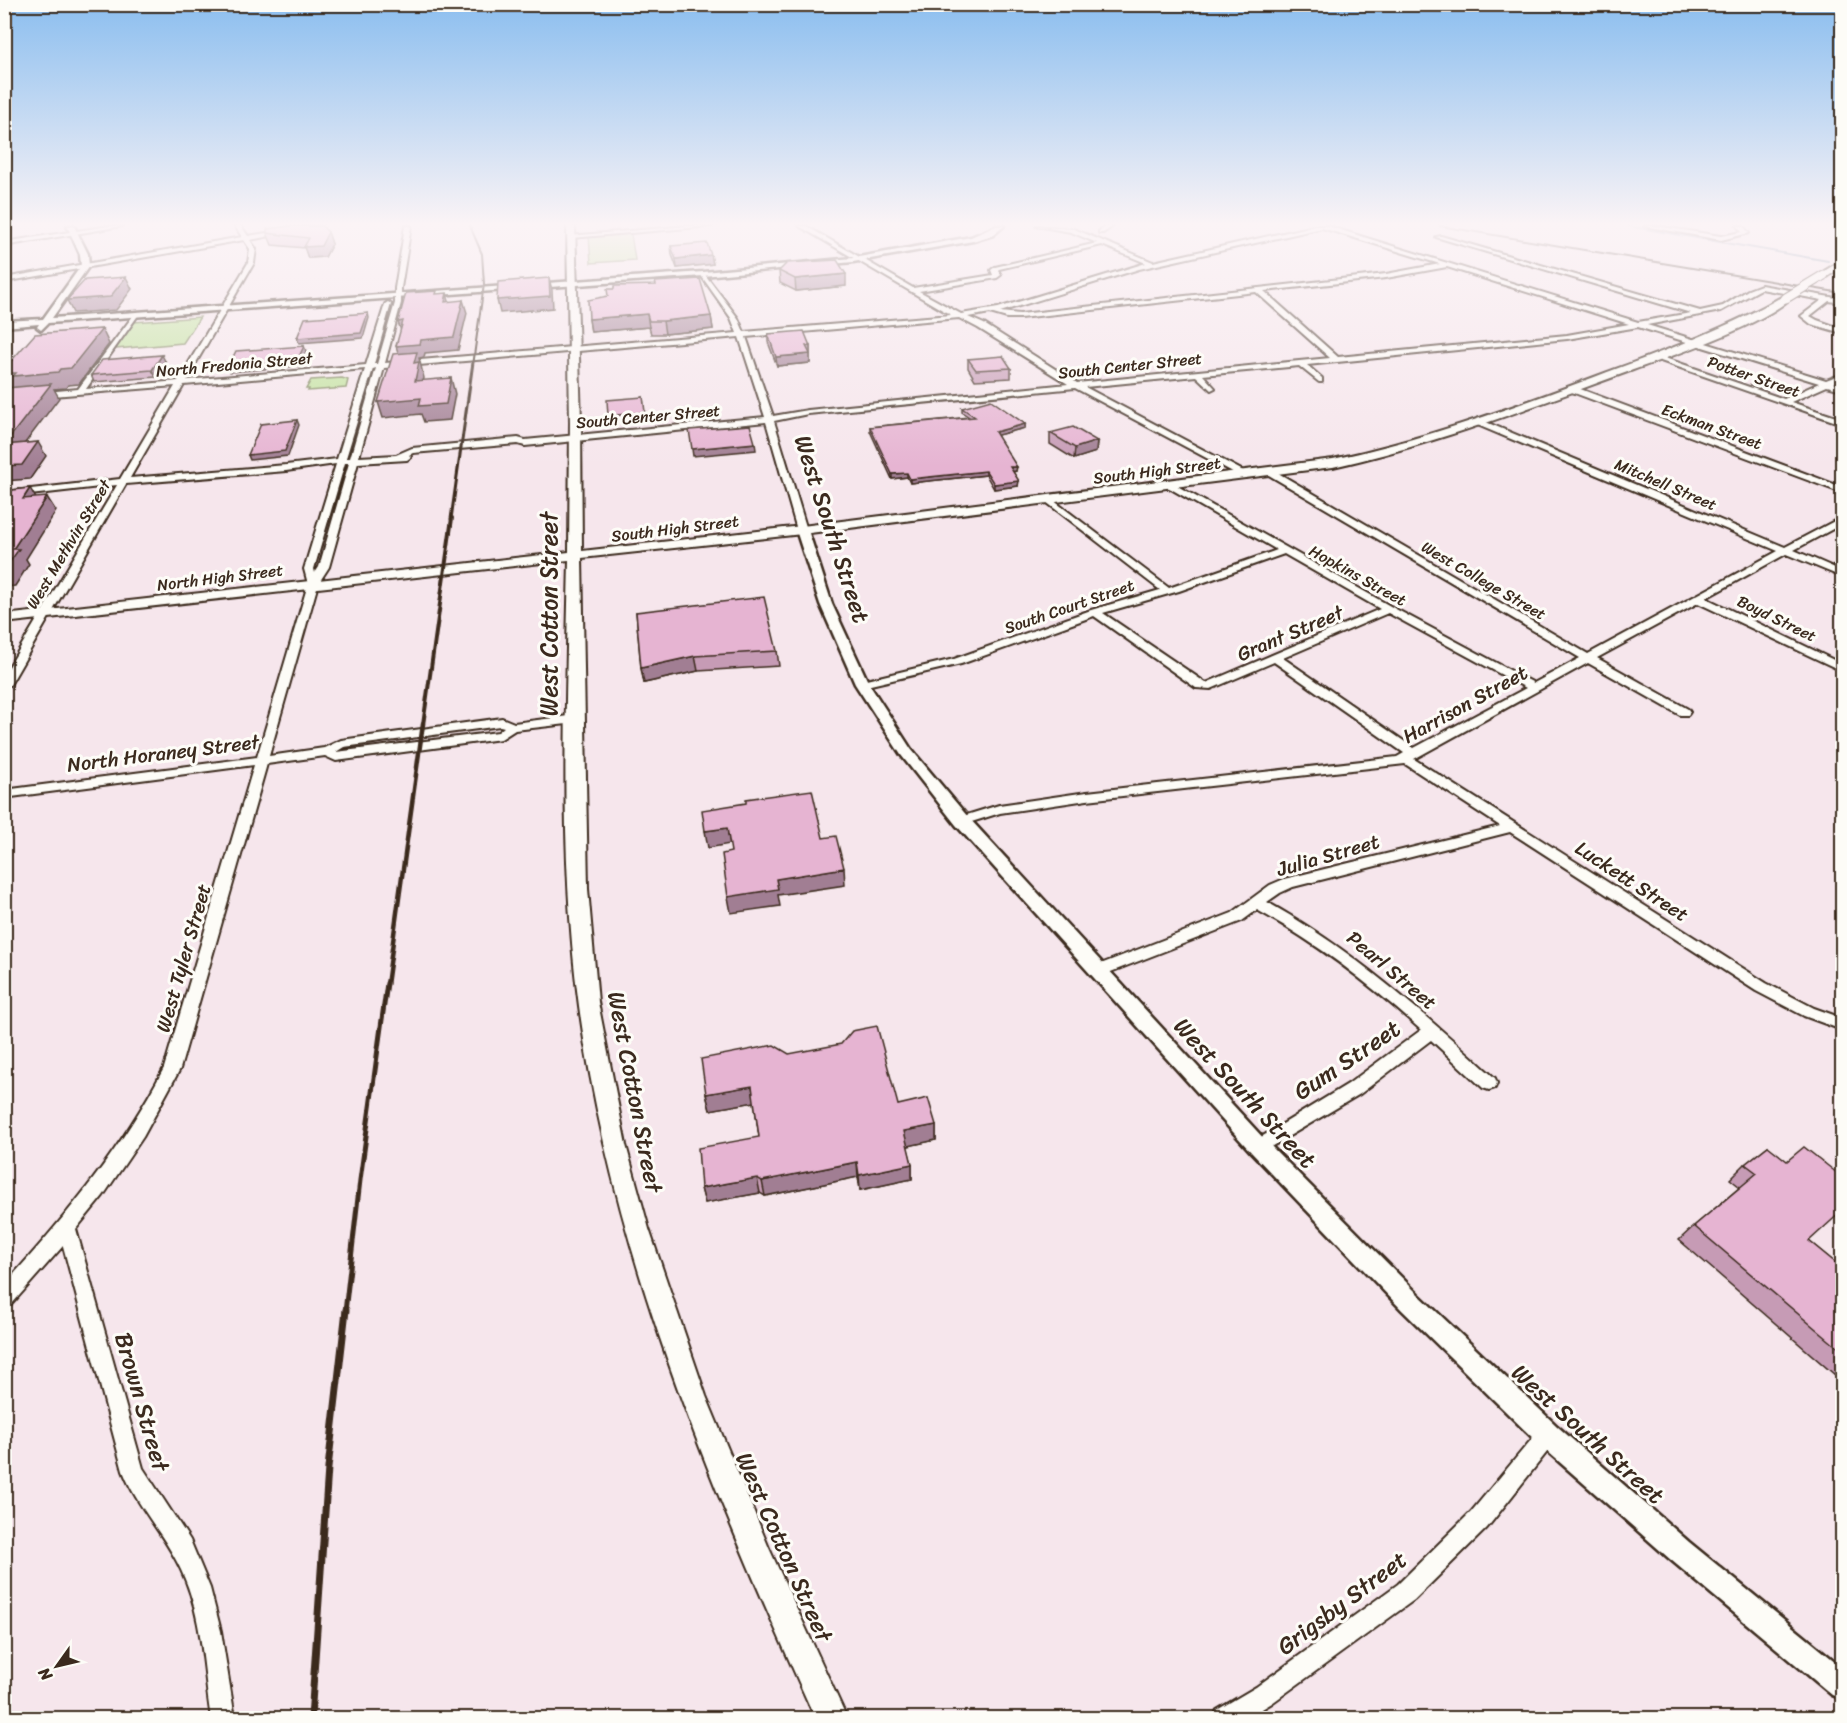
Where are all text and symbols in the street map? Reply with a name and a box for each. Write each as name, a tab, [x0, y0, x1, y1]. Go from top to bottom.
street label: North Fredonia Street	[155, 343, 314, 386]
street label: South Center Street	[1057, 344, 1203, 387]
street label: Potter Street	[1703, 347, 1804, 406]
street label: Eckman Street	[1658, 395, 1766, 458]
street label: South Center Street	[575, 396, 721, 437]
street label: West South Street	[782, 430, 882, 628]
street label: South High Street	[1092, 448, 1222, 493]
street label: Mitchell Street	[1610, 450, 1722, 519]
street label: West Methvin Street	[18, 473, 119, 615]
street label: South High Street	[610, 506, 740, 551]
street label: West Cotton Street	[528, 511, 570, 716]
street label: West College Street	[1416, 533, 1552, 628]
street label: Hopkins Street	[1303, 537, 1412, 614]
street label: North High Street	[155, 555, 285, 600]
street label: South Court Street	[1000, 571, 1138, 642]
street label: Boyd Street	[1732, 587, 1822, 650]
street label: Grant Street	[1231, 595, 1350, 672]
street label: Harrison Street	[1396, 655, 1535, 753]
street label: North Horaney Street	[65, 724, 262, 783]
street label: Julia Street	[1272, 824, 1384, 887]
street label: Luckett Street	[1568, 831, 1696, 932]
street label: West Tyler Street	[146, 880, 221, 1036]
street label: Pearl Street	[1338, 922, 1445, 1019]
street label: West Cotton Street	[595, 988, 675, 1198]
street label: West South Street	[1163, 1007, 1327, 1179]
street label: Gum Street	[1285, 1008, 1409, 1112]
street label: Brown Street	[102, 1328, 182, 1478]
street label: West South Street	[1501, 1353, 1675, 1515]
street label: West Cotton Street	[723, 1445, 845, 1650]
street label: Grigsby Street	[1267, 1540, 1417, 1666]
north arrow	[27, 1636, 87, 1696]
text: N	[29, 1661, 61, 1688]

